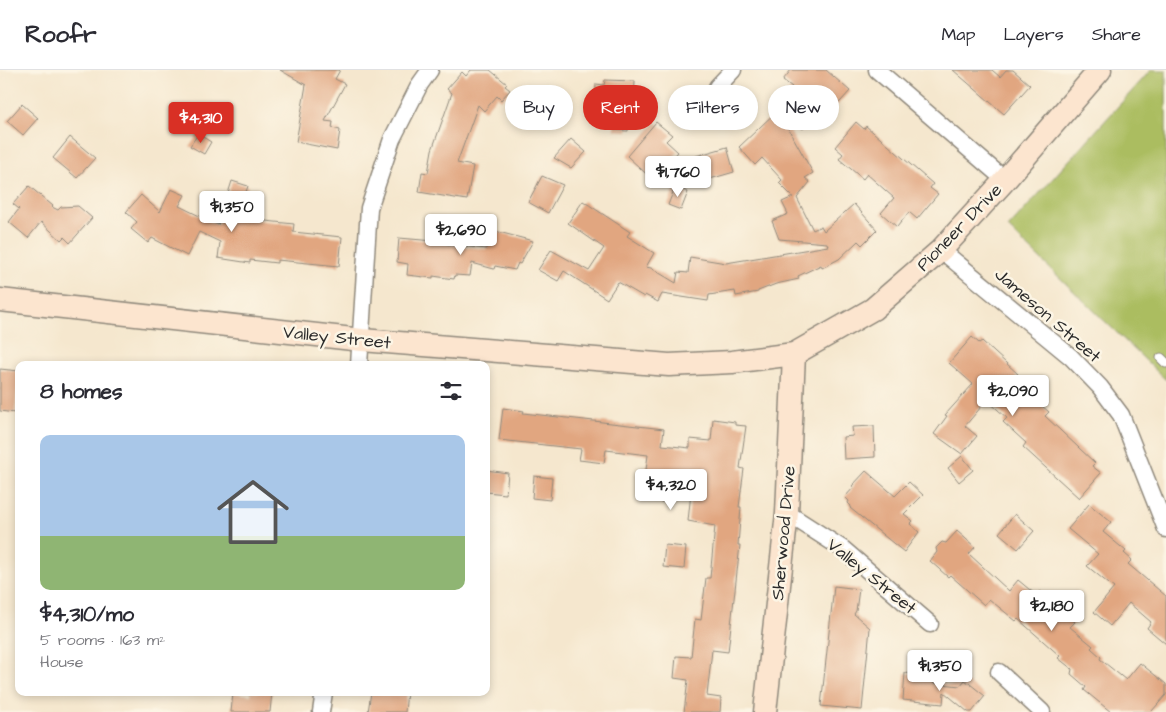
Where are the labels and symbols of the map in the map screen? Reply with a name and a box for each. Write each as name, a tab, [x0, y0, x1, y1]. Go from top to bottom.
pin: $4,310	[160, 102, 242, 144]
pin: $1,760	[637, 156, 719, 198]
street label: Pioneer Drive	[911, 178, 1008, 277]
pin: $1,350	[191, 190, 273, 233]
pin: $2,690	[420, 214, 502, 256]
street label: Jameson Street	[989, 262, 1107, 369]
street label: Valley Street	[282, 319, 393, 357]
pin: $2,090	[972, 374, 1054, 417]
street label: Sherwood Drive	[765, 465, 802, 601]
pin: $4,320	[630, 468, 712, 511]
street label: Valley Street	[821, 533, 922, 621]
pin: $2,180	[1011, 590, 1093, 632]
pin: $1,350	[899, 650, 981, 692]

